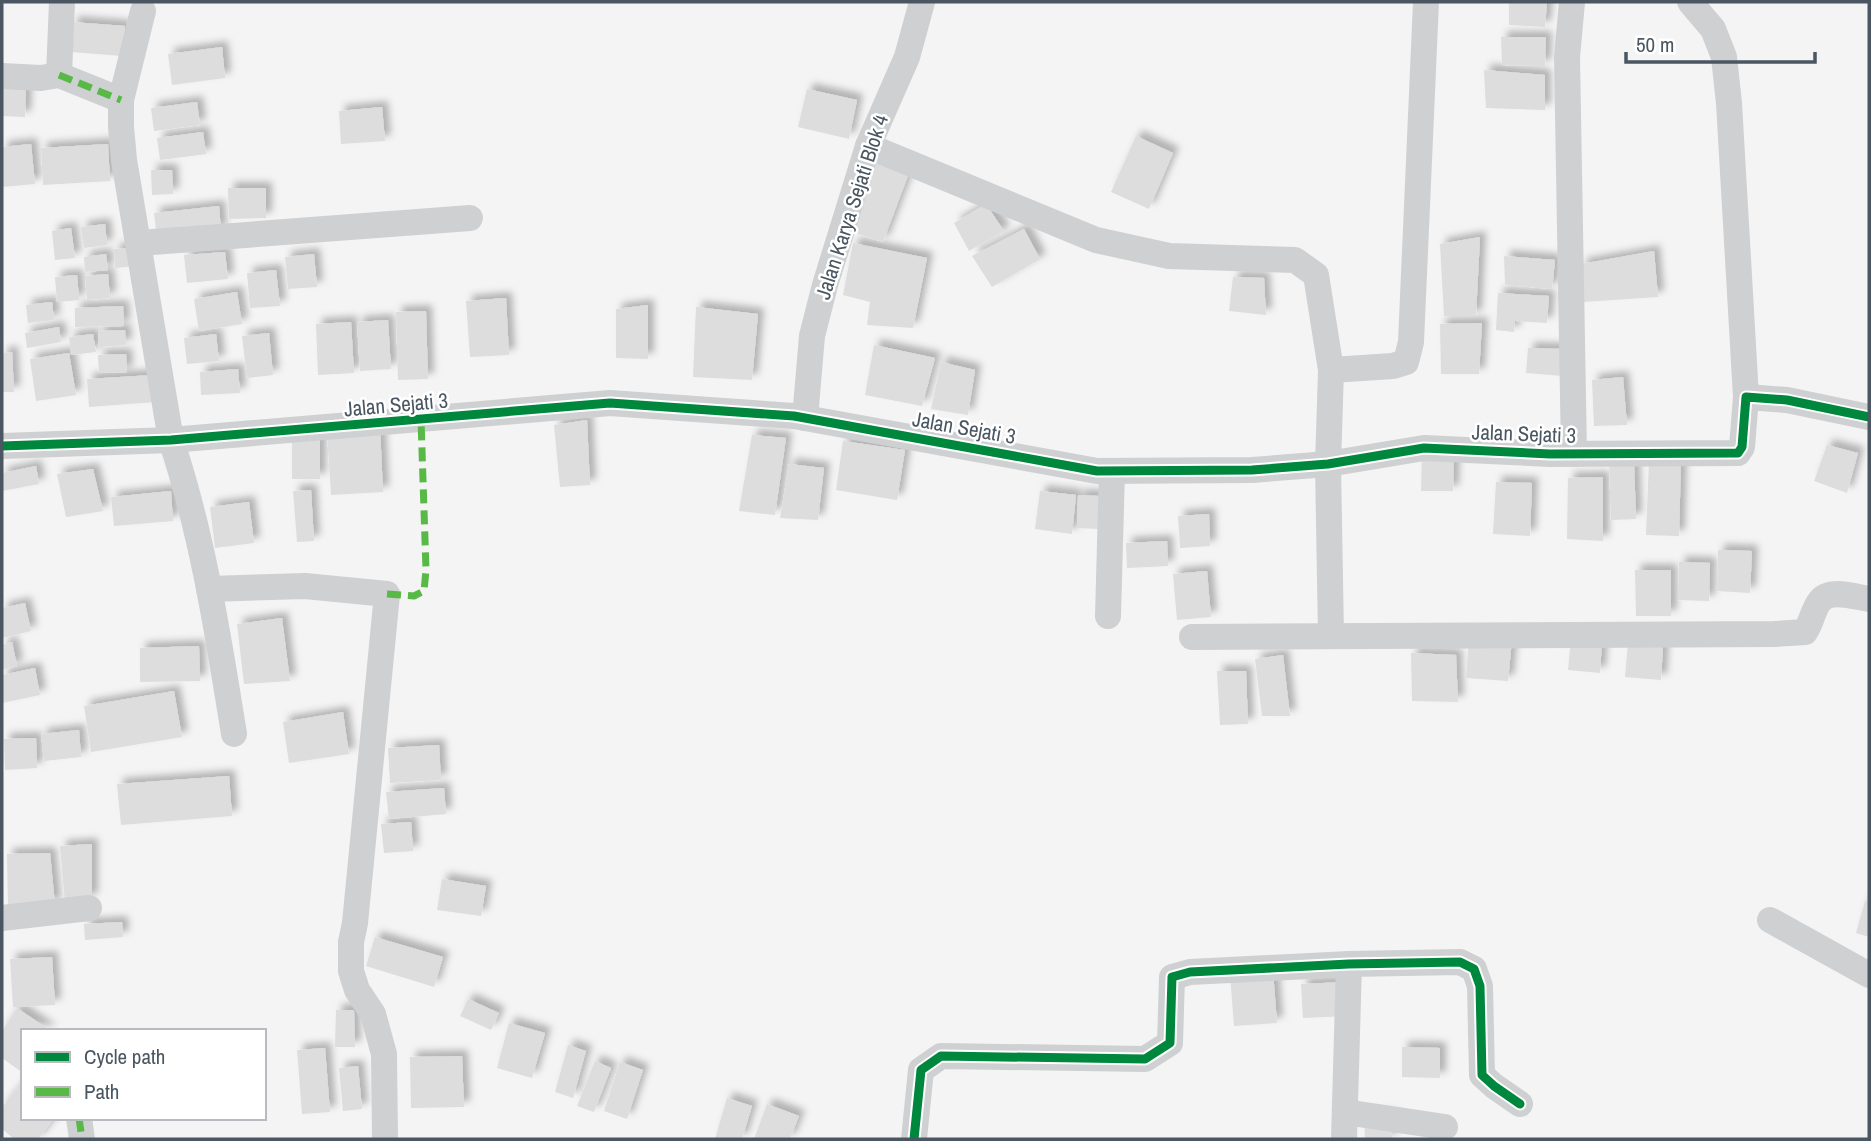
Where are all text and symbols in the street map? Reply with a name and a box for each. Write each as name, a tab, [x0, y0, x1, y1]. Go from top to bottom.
scale bar	[1626, 21, 1815, 65]
text: 50 m	[1636, 30, 1674, 59]
street label: Jalan Karya Sejati Blok 4	[808, 110, 895, 303]
street label: Jalan Sejati 3	[343, 386, 449, 423]
street label: Jalan Sejati 3	[910, 404, 1018, 451]
street label: Jalan Sejati 3	[1471, 417, 1577, 450]
legend	[21, 1029, 266, 1120]
text: Cycle path	[84, 1042, 165, 1071]
text: Path	[84, 1077, 119, 1106]

